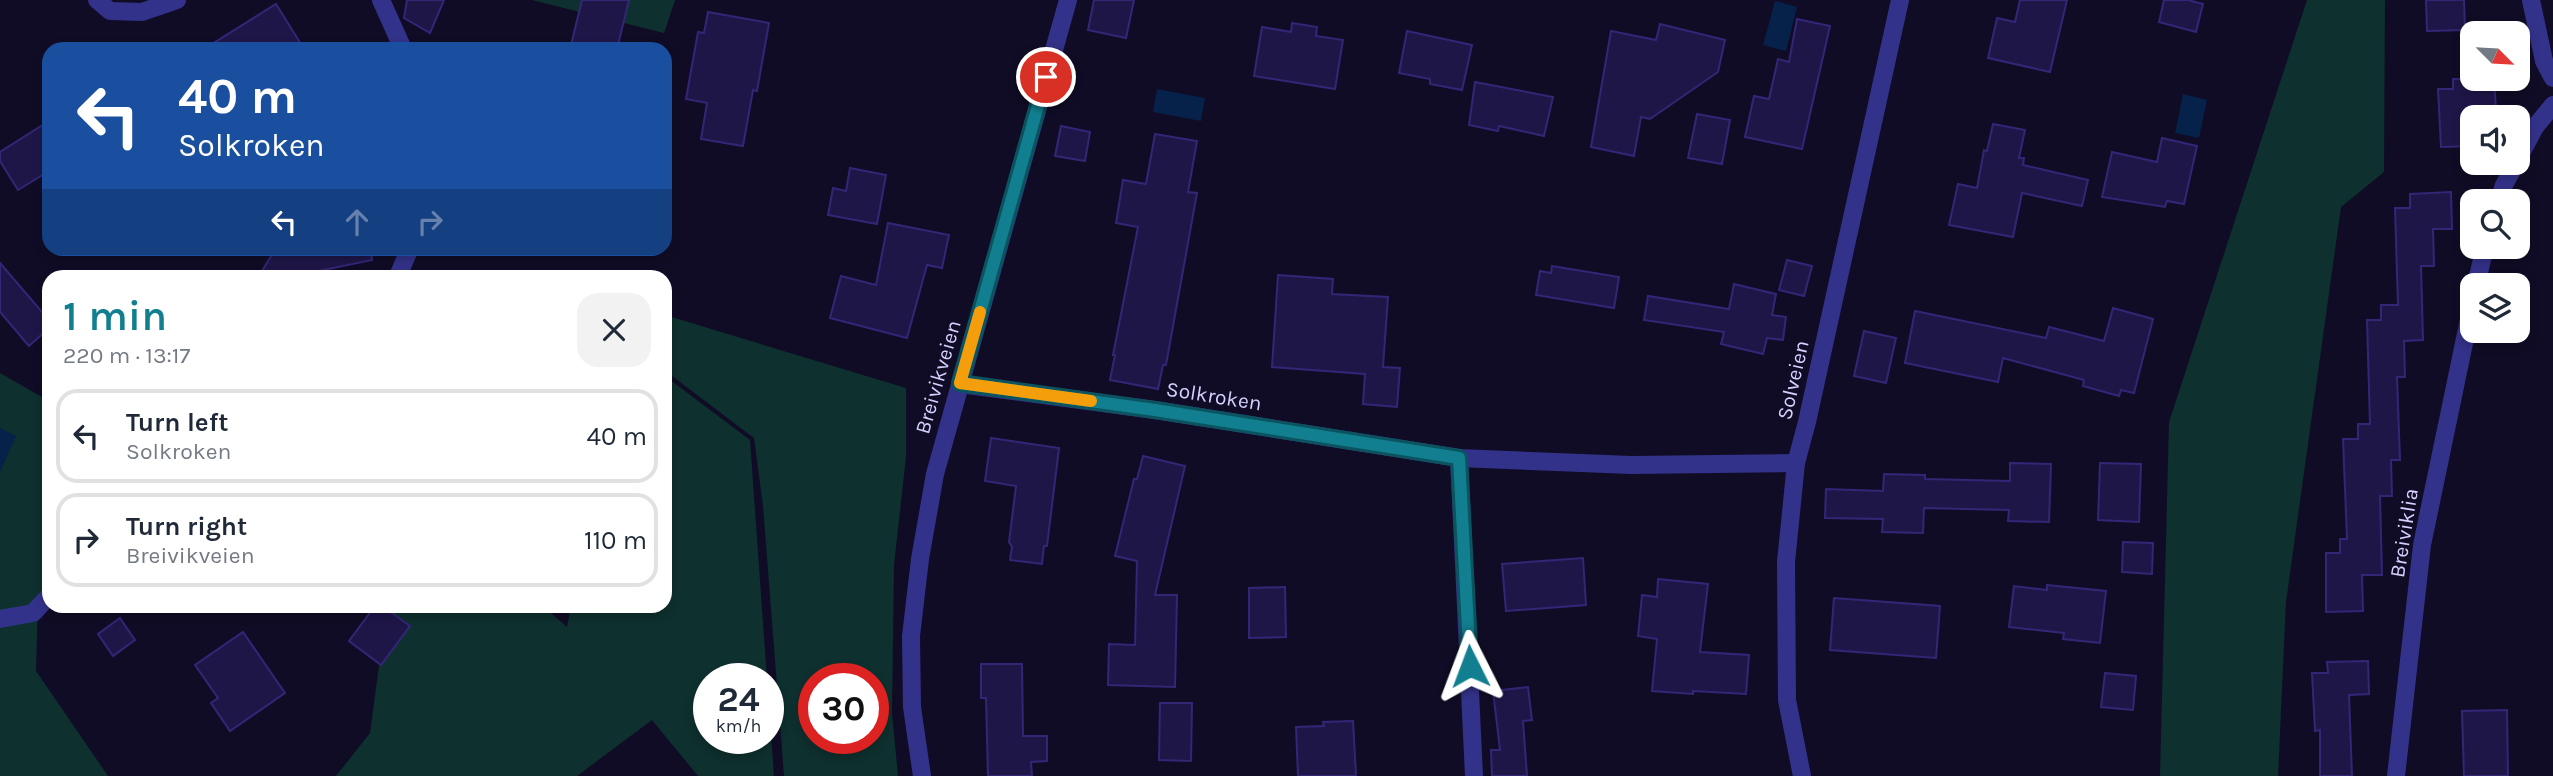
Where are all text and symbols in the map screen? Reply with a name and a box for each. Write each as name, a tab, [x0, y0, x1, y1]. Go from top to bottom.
north arrow	[2460, 21, 2530, 91]
map controls	[2460, 21, 2530, 343]
pin	[1016, 47, 1076, 107]
icon: arrive	[1027, 58, 1065, 96]
text: 40 m	[178, 68, 297, 125]
icon: left	[63, 70, 154, 161]
button: sound	[2460, 105, 2530, 175]
text: Solkroken	[178, 127, 325, 164]
button: search	[2460, 189, 2530, 259]
icon: left	[265, 203, 303, 241]
icon: ahead	[338, 203, 376, 241]
icon: right	[411, 203, 449, 241]
button: layers	[2460, 273, 2530, 343]
text: 1 min	[63, 291, 167, 341]
button: close	[577, 293, 651, 367]
street label: Breivikveien	[910, 317, 966, 437]
street label: Solveien	[1772, 338, 1814, 422]
text: 220 m · 13:17	[63, 342, 190, 369]
street label: Solkroken	[1165, 377, 1263, 415]
text: Turn left	[126, 407, 228, 438]
icon: left	[67, 417, 105, 455]
text: 40 m	[587, 421, 647, 452]
text: Solkroken	[126, 438, 231, 465]
street label: Breiviklia	[2385, 487, 2423, 579]
text: Turn right	[126, 511, 247, 542]
icon: right	[67, 521, 105, 559]
text: 110 m	[584, 525, 647, 556]
text: Breivikveien	[126, 542, 255, 569]
position arrow	[1433, 629, 1507, 703]
speed limit sign: 30	[798, 663, 889, 754]
text: 24	[718, 679, 760, 720]
text: km/h	[716, 715, 761, 737]

